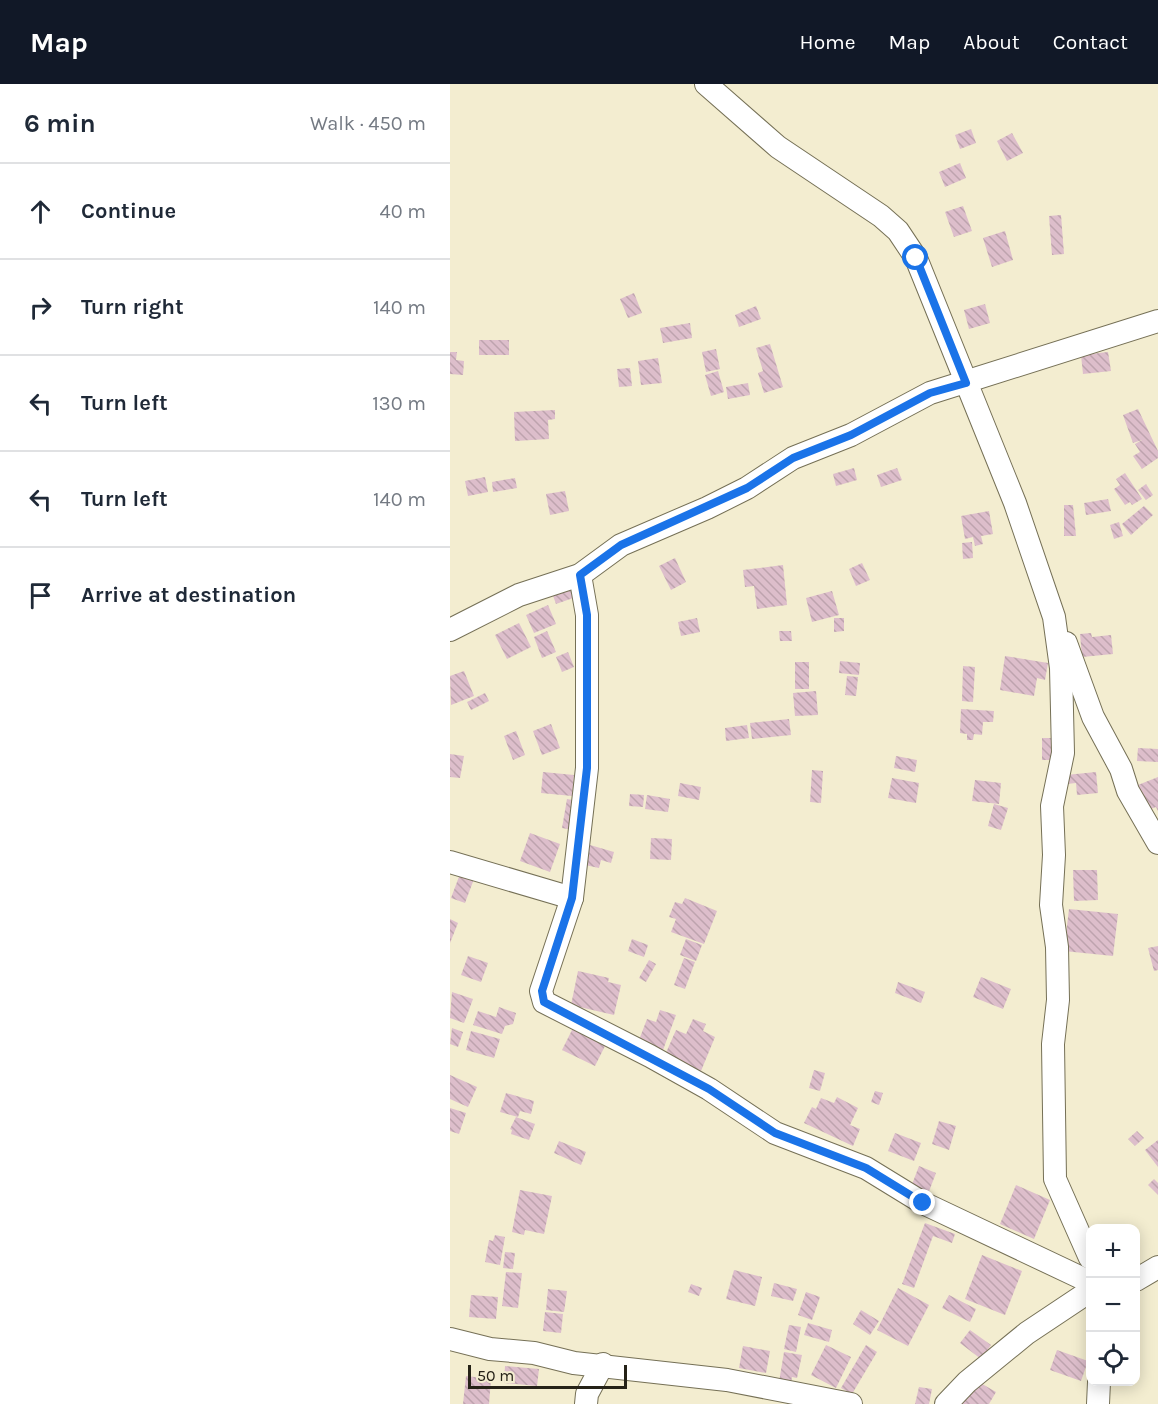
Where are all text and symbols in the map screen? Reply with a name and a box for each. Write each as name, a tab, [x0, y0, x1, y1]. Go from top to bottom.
text: Map	[30, 26, 88, 59]
text: Home	[800, 30, 856, 54]
text: Map	[889, 30, 930, 54]
text: About	[963, 30, 1020, 54]
text: Contact	[1053, 30, 1128, 54]
text: 6 min	[24, 108, 96, 139]
text: Walk · 450 m	[310, 112, 426, 135]
icon: ahead	[24, 195, 57, 228]
text: Continue	[81, 198, 176, 224]
text: 40 m	[380, 200, 426, 223]
route start	[902, 244, 928, 270]
icon: right	[24, 291, 57, 324]
text: Turn right	[81, 294, 184, 320]
text: 140 m	[373, 296, 426, 319]
icon: left	[24, 387, 57, 420]
text: Turn left	[81, 390, 168, 416]
text: 130 m	[372, 392, 426, 415]
icon: left	[24, 483, 57, 516]
text: Turn left	[81, 486, 168, 512]
text: 140 m	[373, 488, 426, 511]
icon: arrive	[24, 579, 57, 612]
text: Arrive at destination	[81, 582, 296, 608]
route end	[909, 1189, 935, 1215]
map controls	[1086, 1224, 1140, 1386]
button: +	[1086, 1224, 1140, 1278]
button: −	[1086, 1278, 1140, 1332]
button: locate	[1086, 1332, 1140, 1386]
scale bar	[468, 1362, 627, 1390]
text: 50 m	[477, 1366, 514, 1385]

